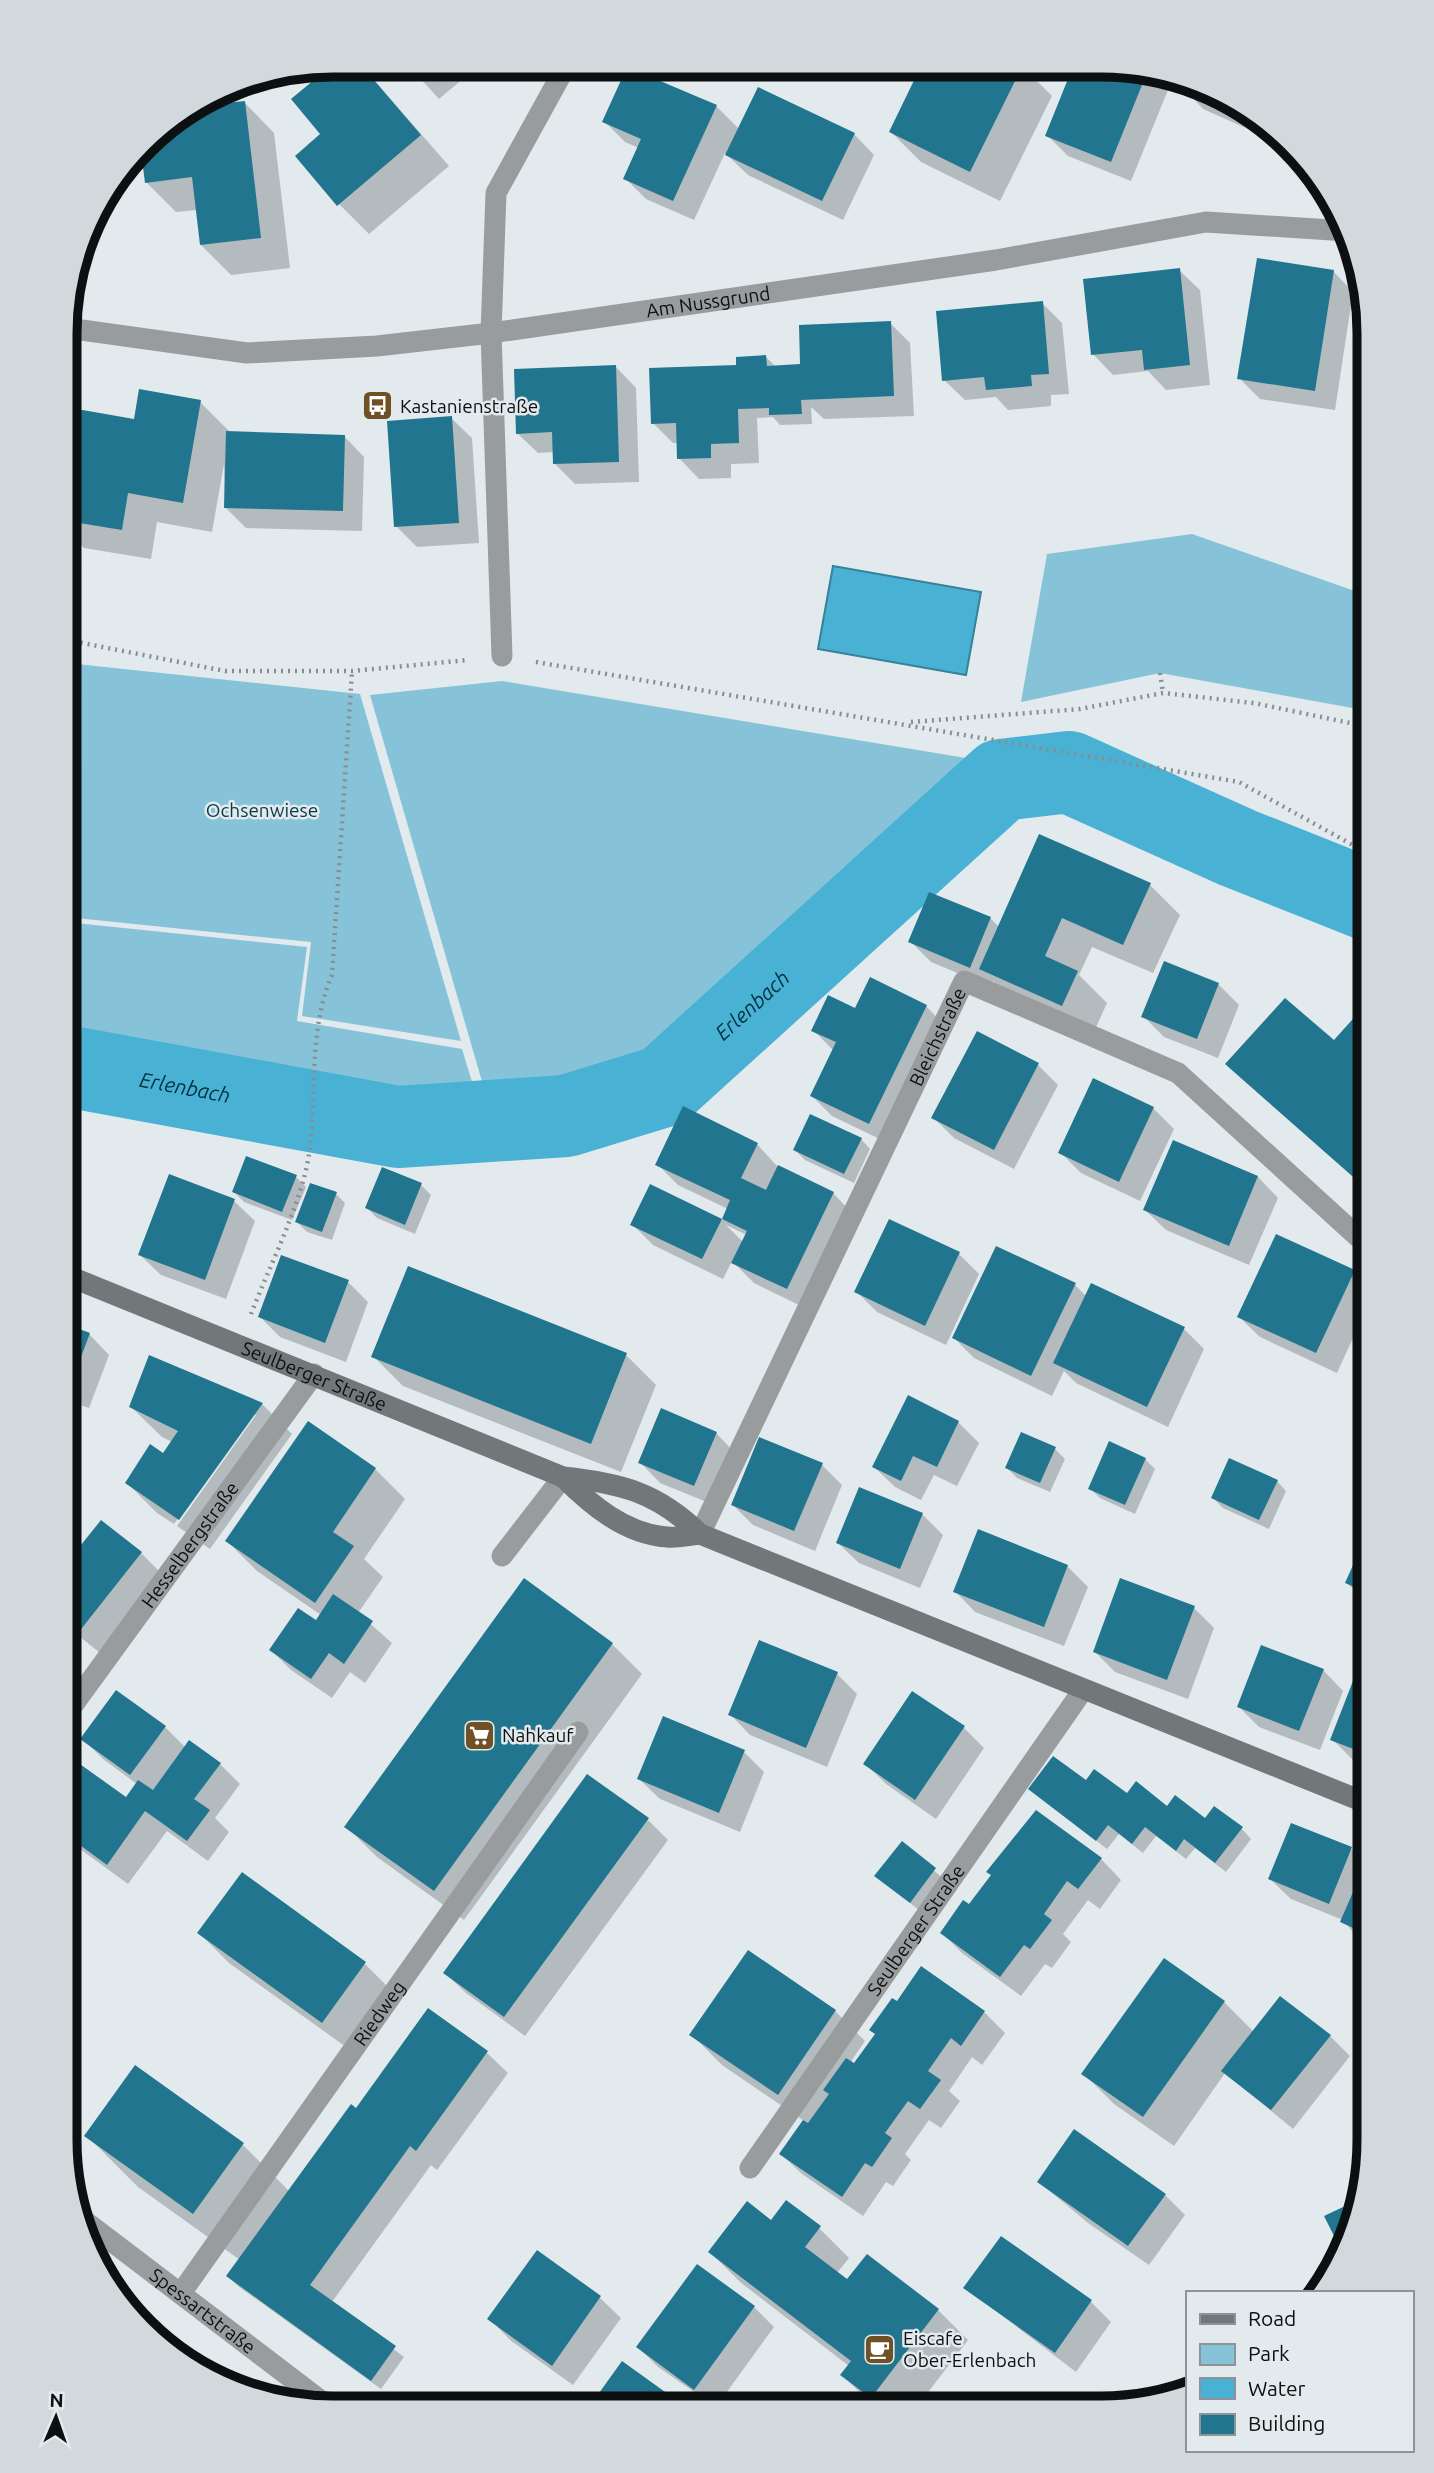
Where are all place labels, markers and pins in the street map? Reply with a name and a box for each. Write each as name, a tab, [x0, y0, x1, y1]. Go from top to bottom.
bus stop icon: Kastanienstraße	[360, 389, 394, 423]
place label: Kastanienstraße	[400, 395, 538, 417]
supermarket icon: Nahkauf	[462, 1718, 496, 1752]
place label: Nahkauf	[502, 1724, 574, 1746]
place label: Eiscafe Ober-Erlenbach	[903, 2327, 1036, 2371]
cafe icon: Eiscafe Ober-Erlenbach	[863, 2332, 897, 2366]

